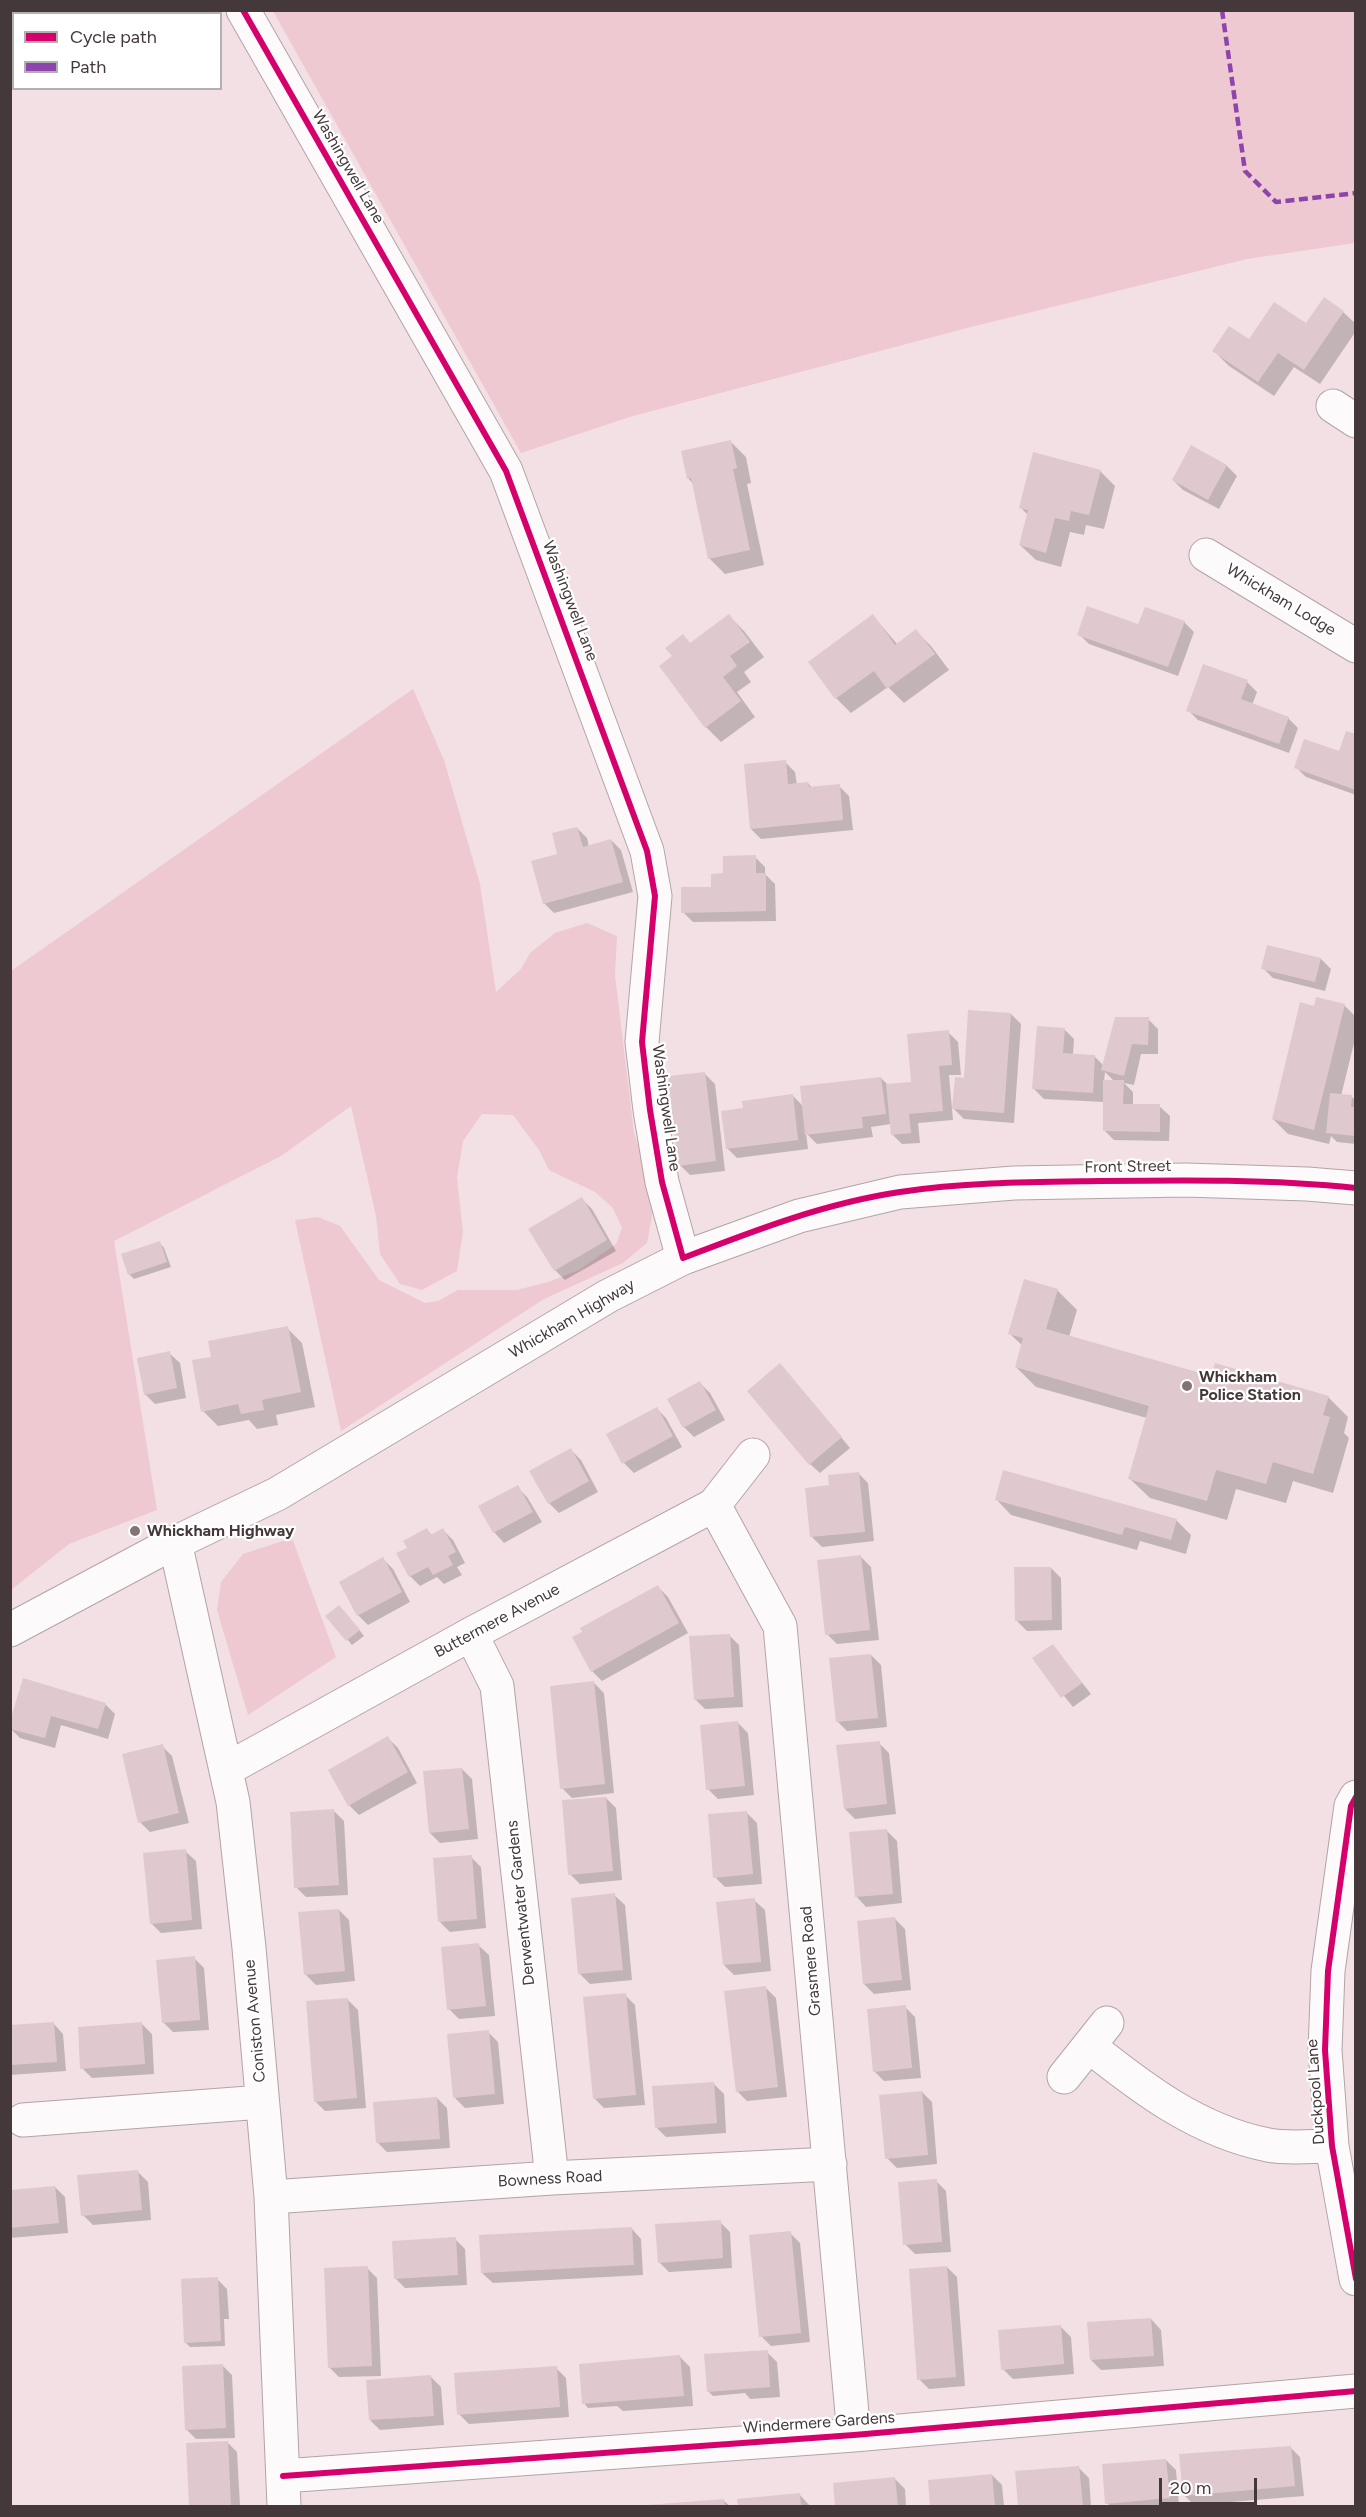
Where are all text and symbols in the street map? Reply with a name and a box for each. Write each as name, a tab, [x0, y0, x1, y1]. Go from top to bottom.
legend	[12, 12, 222, 90]
text: Cycle path	[70, 26, 157, 48]
text: Path	[70, 56, 106, 78]
street label: Washingwell Lane	[308, 107, 388, 227]
street label: Washingwell Lane	[538, 538, 602, 664]
street label: Whickham Lodge	[1223, 560, 1339, 640]
street label: Washingwell Lane	[648, 1044, 684, 1172]
street label: Front Street	[1084, 1157, 1172, 1177]
street label: Whickham Highway	[506, 1275, 638, 1363]
place label: Whickham Police Station	[1199, 1367, 1301, 1405]
marker: Whickham Police Station	[1180, 1379, 1194, 1393]
place label: Whickham Highway	[147, 1521, 294, 1541]
marker: Whickham Highway	[128, 1524, 142, 1538]
street label: Buttermere Avenue	[431, 1580, 563, 1662]
street label: Derwentwater Gardens	[503, 1819, 539, 1987]
street label: Grasmere Road	[797, 1905, 825, 2017]
street label: Coniston Avenue	[240, 1959, 270, 2083]
street label: Duckpool Lane	[1303, 2038, 1329, 2146]
street label: Bowness Road	[497, 2167, 603, 2191]
street label: Windermere Gardens	[742, 2408, 896, 2438]
scale bar	[1162, 2466, 1260, 2504]
text: 20 m	[1170, 2477, 1211, 2499]

